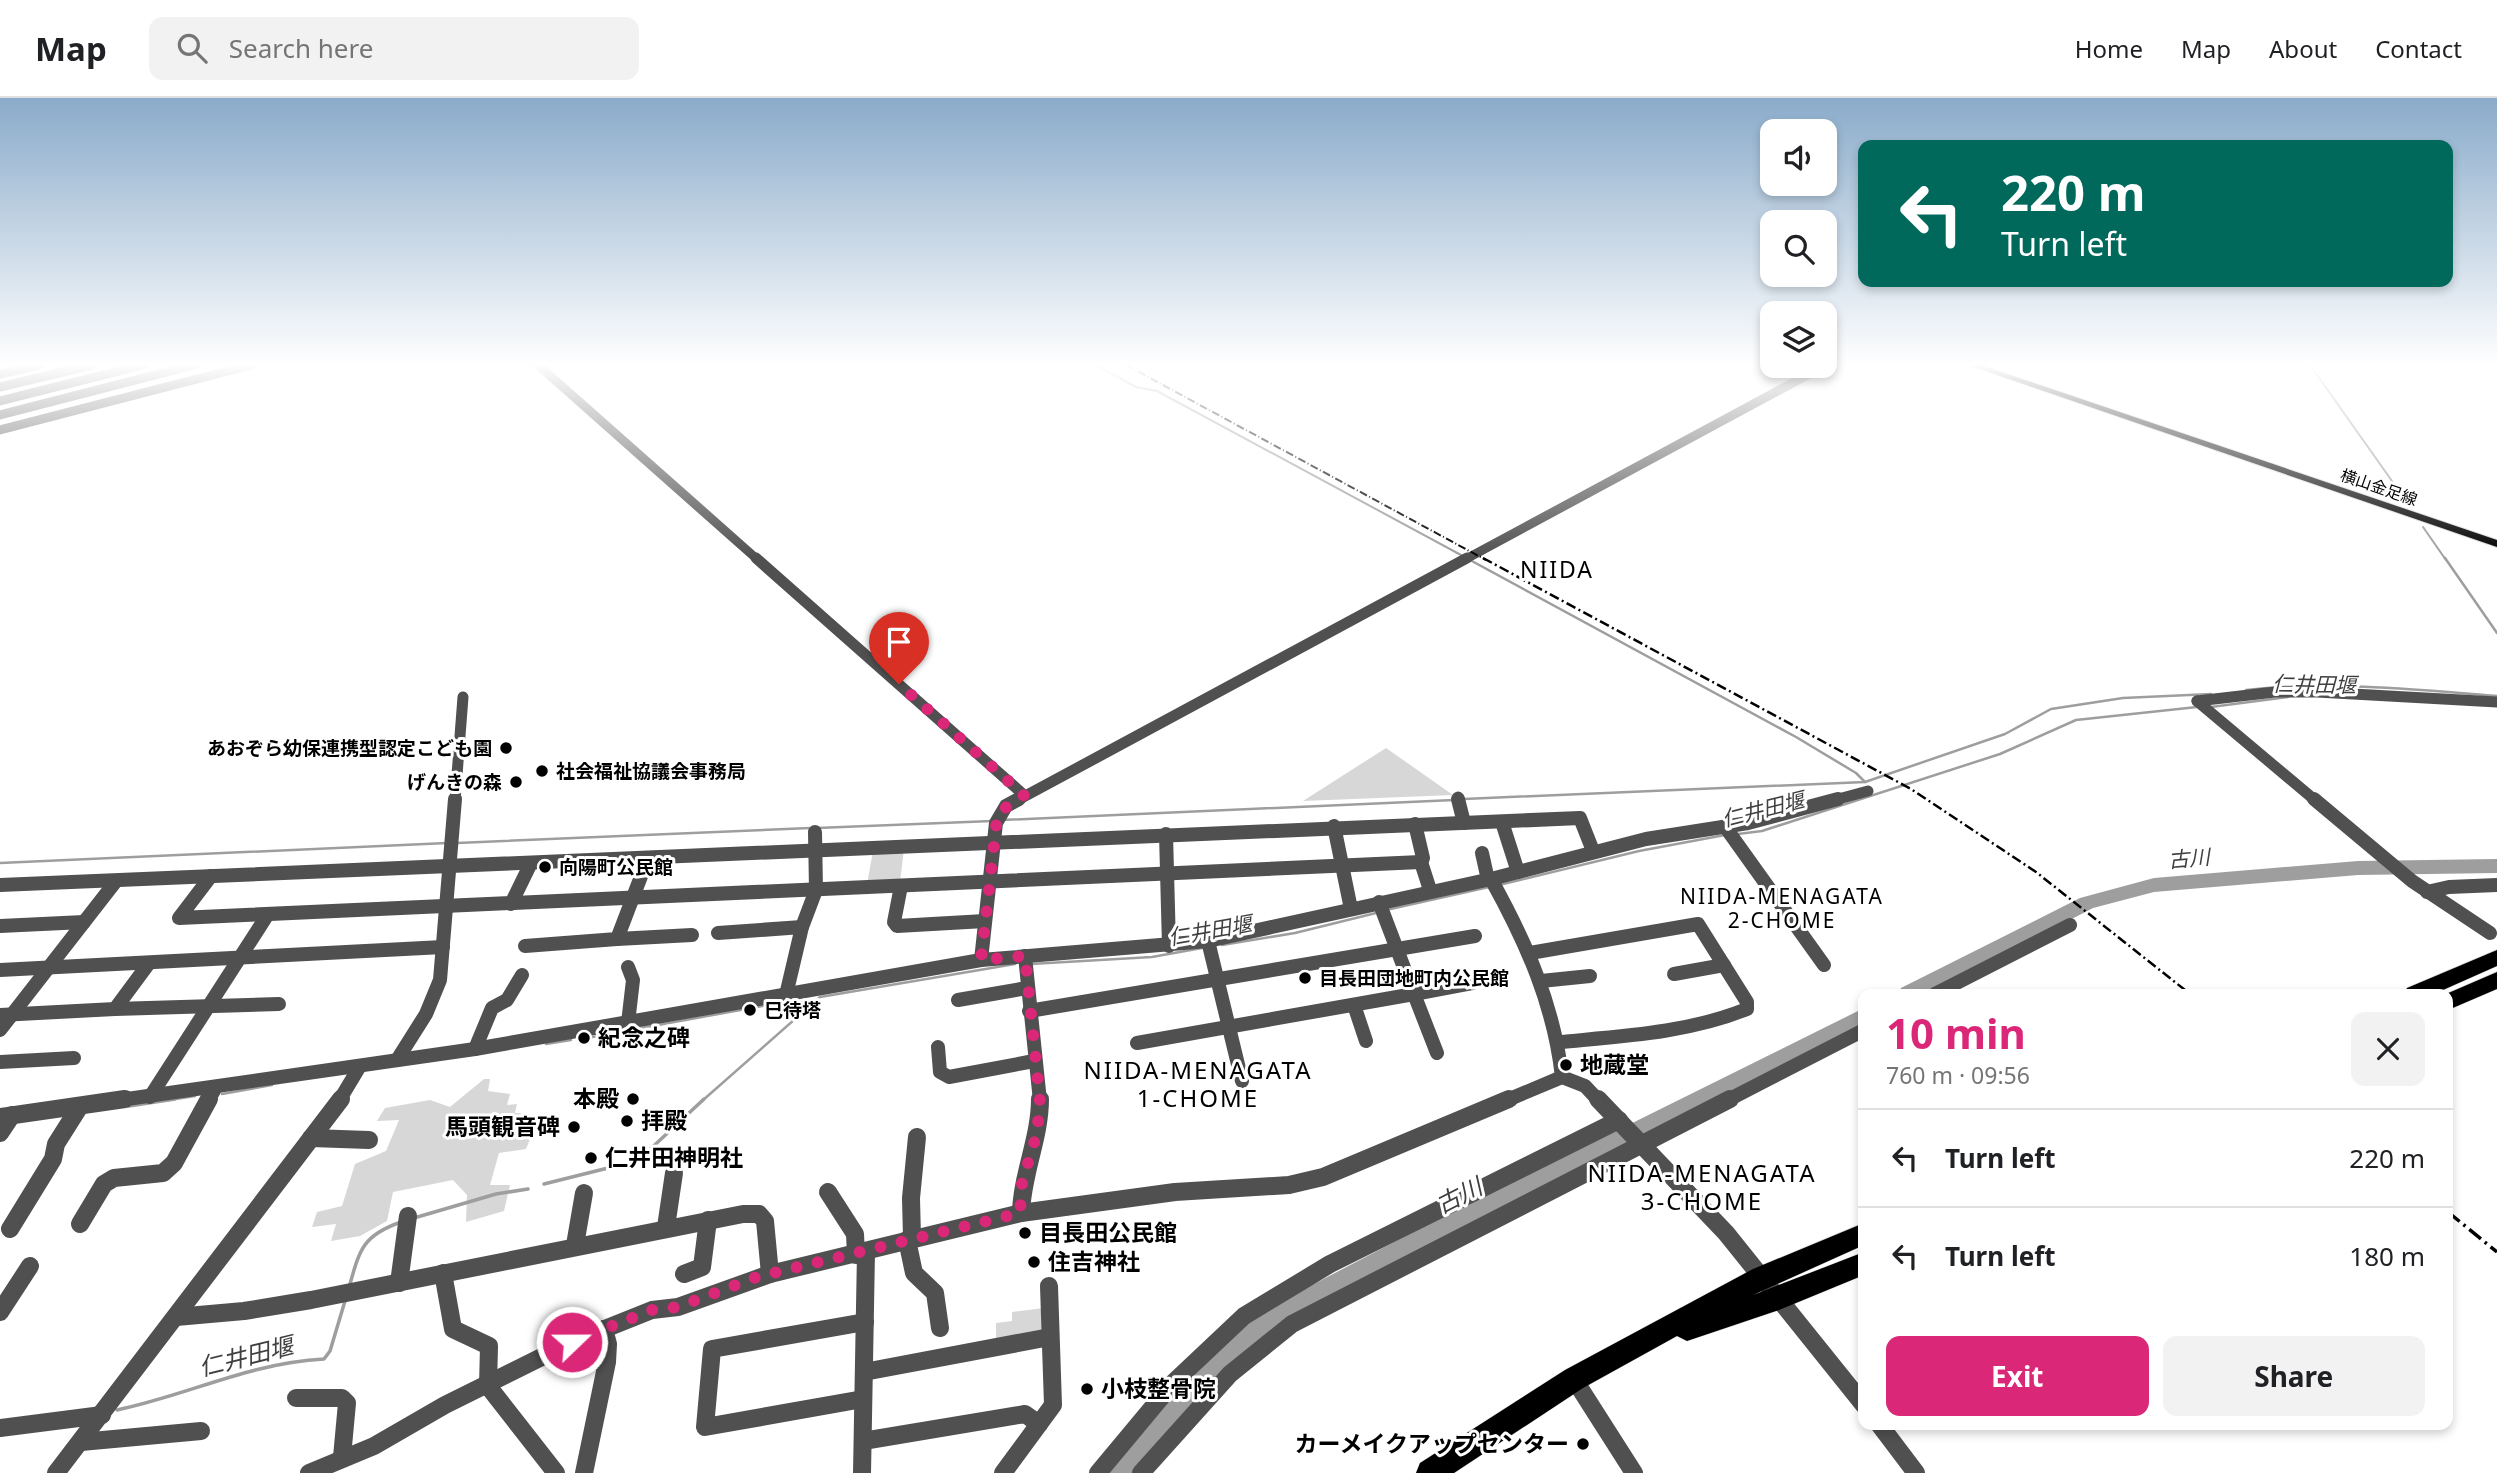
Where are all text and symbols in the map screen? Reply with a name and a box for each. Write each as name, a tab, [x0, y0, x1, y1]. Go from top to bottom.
search box	[149, 17, 639, 80]
text: Map	[35, 26, 107, 71]
icon: search	[173, 29, 211, 67]
text: Search here	[229, 30, 373, 66]
text: Home	[2075, 32, 2143, 65]
text: Map	[2181, 32, 2231, 65]
text: About	[2269, 32, 2337, 65]
text: Contact	[2375, 32, 2462, 65]
map controls	[1760, 119, 1837, 378]
button: sound	[1760, 119, 1837, 196]
text: 220 m	[2001, 159, 2146, 225]
icon: left	[1886, 168, 1977, 259]
button: search	[1760, 210, 1837, 287]
text: Turn left	[2001, 222, 2127, 265]
button: layers	[1760, 301, 1837, 378]
street label: 横山金足線	[2338, 464, 2420, 510]
district label: NIIDA	[1520, 553, 1594, 585]
pin	[869, 612, 929, 684]
icon: arrive	[880, 623, 918, 661]
water label: 仁井田堰	[2272, 669, 2360, 699]
place label: あおぞら幼保連携型認定こども園	[207, 735, 492, 761]
marker: あおぞら幼保連携型認定こども園	[498, 740, 514, 756]
place label: 社会福祉協議会事務局	[556, 758, 746, 784]
marker: 社会福祉協議会事務局	[534, 763, 550, 779]
place label: げんきの森	[407, 769, 502, 795]
marker: げんきの森	[508, 774, 524, 790]
water label: 仁井田堰	[1719, 784, 1811, 833]
water label: 古川	[2167, 842, 2213, 874]
place label: 向陽町公民館	[559, 854, 673, 880]
marker: 向陽町公民館	[537, 859, 553, 875]
district label: NIIDA-MENAGATA 2-CHOME	[1680, 882, 1884, 934]
water label: 仁井田堰	[1166, 908, 1258, 951]
place label: 目長田団地町内公民館	[1319, 965, 1509, 991]
marker: 目長田団地町内公民館	[1297, 970, 1313, 986]
place label: 巳待塔	[764, 997, 821, 1023]
marker: 巳待塔	[742, 1002, 758, 1018]
text: 10 min	[1886, 1004, 2026, 1061]
button: close	[2351, 1012, 2425, 1086]
place label: 紀念之碑	[598, 1021, 690, 1053]
marker: 紀念之碑	[576, 1030, 592, 1046]
place label: 地蔵堂	[1580, 1048, 1649, 1080]
district label: NIIDA-MENAGATA 1-CHOME	[1084, 1053, 1312, 1114]
marker: 地蔵堂	[1558, 1057, 1574, 1073]
text: 760 m · 09:56	[1886, 1059, 2030, 1091]
place label: 本殿	[573, 1082, 619, 1114]
marker: 本殿	[625, 1091, 641, 1107]
place label: 拝殿	[641, 1104, 687, 1136]
place label: 馬頭観音碑	[445, 1110, 560, 1142]
marker: 拝殿	[619, 1113, 635, 1129]
marker: 馬頭観音碑	[566, 1119, 582, 1135]
icon: left	[1886, 1139, 1924, 1177]
text: Turn left	[1945, 1140, 2056, 1176]
text: 220 m	[2349, 1140, 2425, 1176]
place label: 仁井田神明社	[605, 1141, 743, 1173]
marker: 仁井田神明社	[583, 1150, 599, 1166]
district label: NIIDA-MENAGATA 3-CHOME	[1588, 1156, 1816, 1217]
water label: 古川	[1429, 1168, 1490, 1220]
place label: 目長田公民館	[1039, 1216, 1177, 1248]
marker: 目長田公民館	[1017, 1225, 1033, 1241]
icon: left	[1886, 1237, 1924, 1275]
text: Turn left	[1945, 1238, 2056, 1274]
text: 180 m	[2349, 1238, 2425, 1274]
place label: 住吉神社	[1048, 1245, 1140, 1277]
marker: 住吉神社	[1026, 1254, 1042, 1270]
position arrow	[535, 1305, 609, 1379]
water label: 仁井田堰	[195, 1327, 300, 1383]
button: Exit	[1886, 1336, 2149, 1416]
button: Share	[2163, 1336, 2425, 1416]
place label: 小枝整骨院	[1101, 1372, 1216, 1404]
marker: 小枝整骨院	[1079, 1381, 1095, 1397]
place label: カーメイクアップセンター	[1294, 1427, 1569, 1459]
marker: カーメイクアップセンター	[1575, 1436, 1591, 1452]

